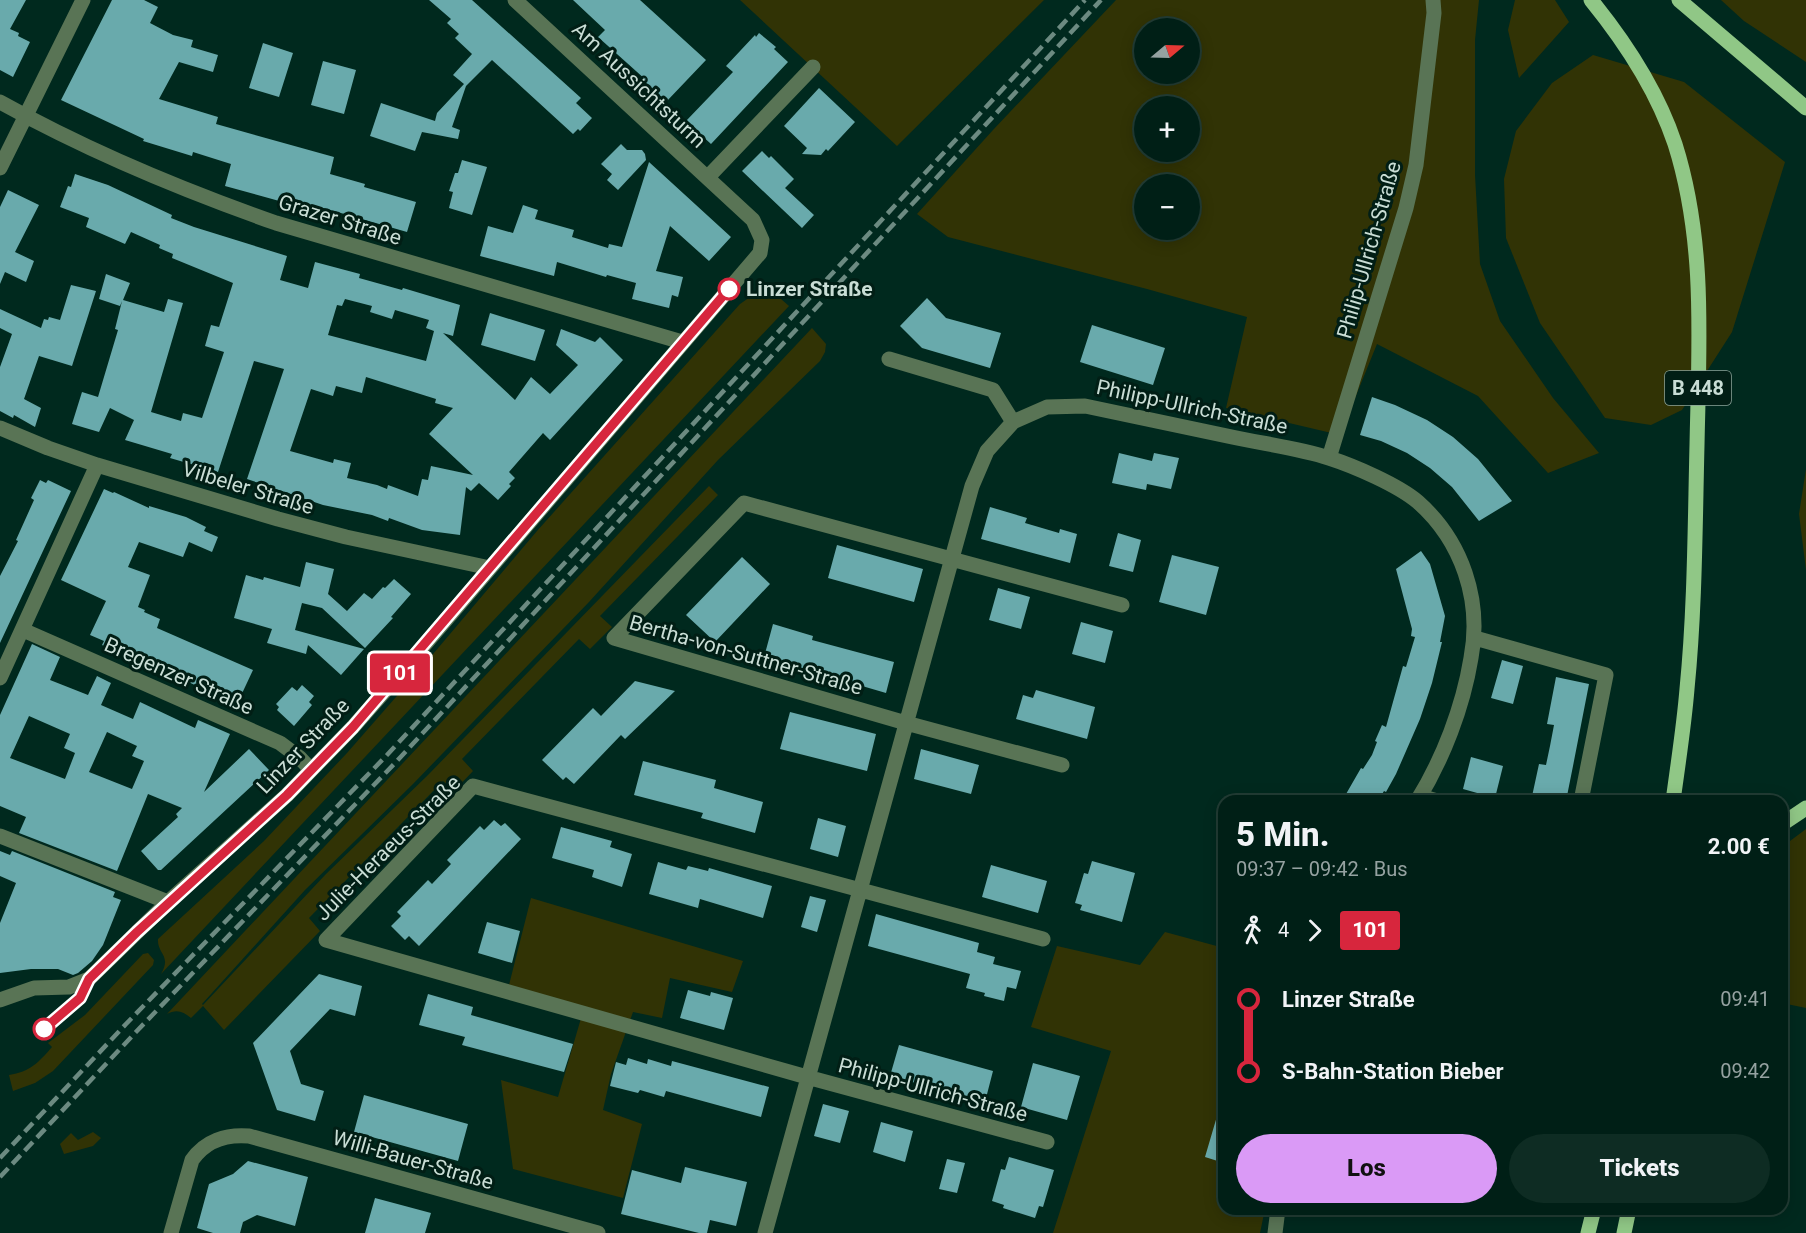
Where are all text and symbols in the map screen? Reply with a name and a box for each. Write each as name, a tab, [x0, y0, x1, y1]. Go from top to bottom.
street label: Am Aussichtsturm	[567, 17, 711, 153]
north arrow	[1134, 18, 1200, 84]
map controls	[1134, 18, 1200, 240]
button: +	[1134, 96, 1200, 162]
street label: Philip-Ullrich-Straße	[1332, 159, 1406, 341]
button: −	[1134, 174, 1200, 240]
street label: Grazer Straße	[276, 190, 404, 250]
place label: Linzer Straße	[746, 277, 873, 301]
marker: Linzer Straße	[718, 278, 740, 300]
road number: B 448	[1665, 371, 1731, 405]
street label: Philipp-Ullrich-Straße	[1094, 375, 1290, 439]
street label: Vilbeler Straße	[179, 457, 317, 519]
street label: Bertha-von-Suttner-Straße	[627, 610, 865, 700]
street label: Bregenzer Straße	[101, 632, 257, 720]
line badge: 101	[366, 654, 434, 692]
text: 101	[382, 661, 418, 685]
street label: Linzer Straße	[252, 693, 354, 799]
street label: Julie-Heraeus-Straße	[311, 771, 465, 925]
text: 5 Min.	[1236, 815, 1329, 854]
text: 2.00 €	[1708, 834, 1770, 859]
text: 09:37 – 09:42 · Bus	[1236, 857, 1408, 881]
icon: walk	[1236, 914, 1269, 947]
icon: forward	[1298, 914, 1331, 947]
text: 4	[1278, 918, 1289, 942]
text: 101	[1352, 918, 1388, 942]
text: Linzer Straße	[1282, 987, 1415, 1012]
text: 09:41	[1720, 987, 1770, 1011]
unlabelled marker	[33, 1018, 55, 1040]
street label: Philipp-Ullrich-Straße	[836, 1053, 1030, 1127]
text: S-Bahn-Station Bieber	[1282, 1059, 1504, 1084]
text: 09:42	[1720, 1059, 1770, 1083]
street label: Willi-Bauer-Straße	[330, 1126, 496, 1194]
button: Los	[1236, 1134, 1497, 1203]
button: Tickets	[1509, 1134, 1770, 1203]

